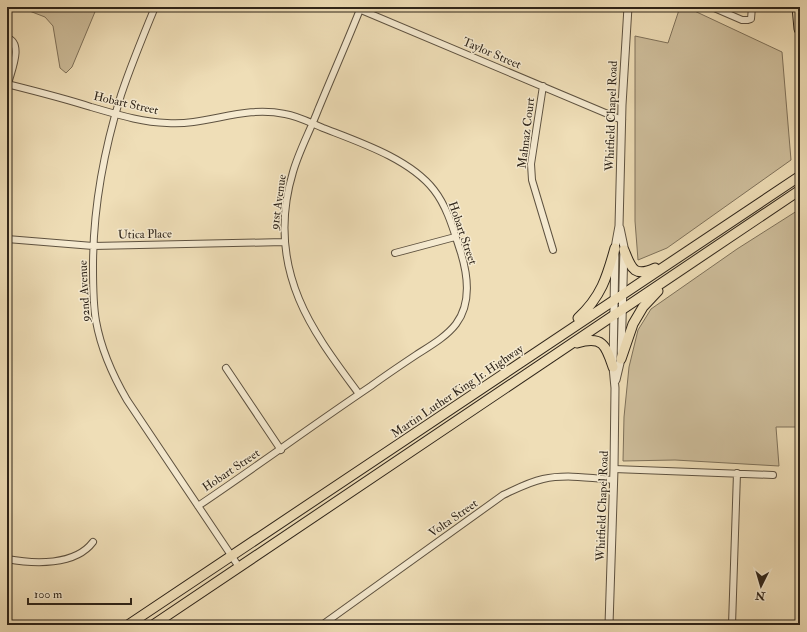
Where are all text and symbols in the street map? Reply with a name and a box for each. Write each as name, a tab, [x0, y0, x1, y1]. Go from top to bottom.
street label: Taylor Street	[460, 34, 524, 73]
street label: Whitfield Chapel Road	[602, 60, 621, 172]
street label: Hobart Street	[92, 89, 160, 118]
street label: Mahnaz Court	[515, 97, 538, 169]
street label: 91st Avenue	[267, 173, 290, 232]
street label: Hobart Street	[445, 199, 480, 267]
street label: Utica Place	[118, 227, 172, 242]
street label: 92nd Avenue	[75, 260, 94, 323]
street label: Martin Luther King Jr. Highway	[388, 341, 527, 441]
street label: Hobart Street	[200, 446, 263, 495]
street label: Whitfield Chapel Road	[593, 450, 612, 562]
street label: Volta Street	[426, 496, 481, 541]
north arrow	[741, 566, 781, 606]
scale bar	[28, 580, 131, 606]
text: 100 m	[34, 587, 63, 602]
text: N	[754, 588, 767, 602]

